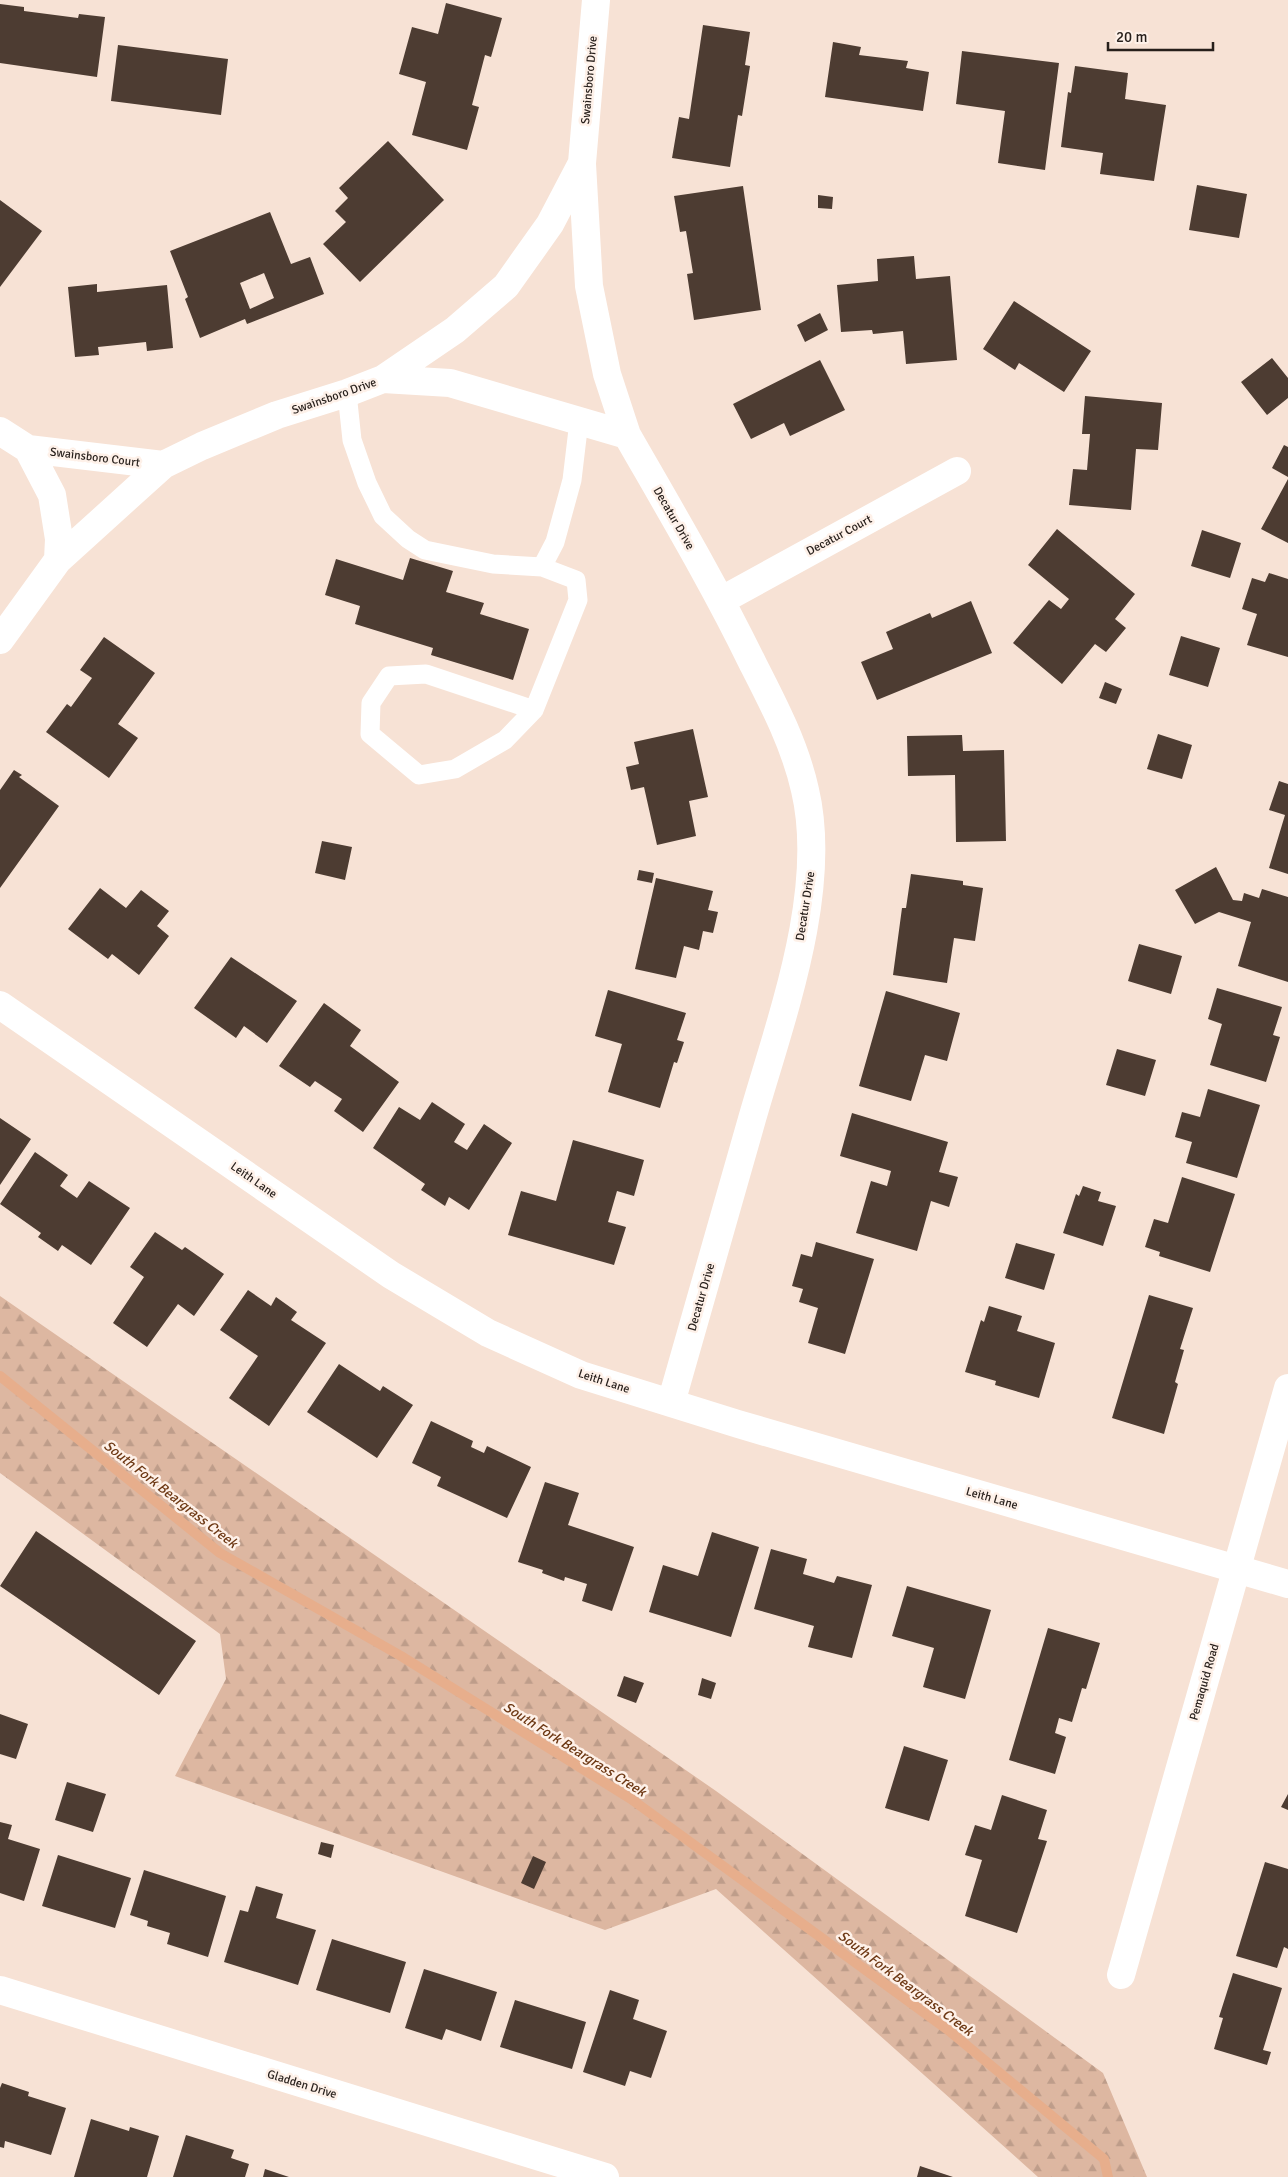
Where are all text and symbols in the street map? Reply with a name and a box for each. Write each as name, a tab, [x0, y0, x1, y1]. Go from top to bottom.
scale bar	[1108, 20, 1213, 52]
text: 20 m	[1116, 28, 1147, 46]
street label: Swainsboro Drive	[578, 35, 601, 125]
street label: Swainsboro Drive	[290, 375, 379, 418]
street label: Swainsboro Court	[49, 445, 141, 470]
street label: Decatur Drive	[650, 484, 698, 552]
street label: Decatur Court	[804, 512, 875, 559]
street label: Decatur Drive	[793, 870, 818, 942]
street label: Leith Lane	[228, 1159, 280, 1202]
street label: Decatur Drive	[685, 1261, 718, 1333]
street label: Leith Lane	[576, 1366, 632, 1397]
water label: South Fork Beargrass Creek	[101, 1437, 242, 1553]
street label: Leith Lane	[964, 1484, 1020, 1513]
street label: Pemaquid Road	[1186, 1642, 1223, 1722]
water label: South Fork Beargrass Creek	[500, 1699, 651, 1801]
water label: South Fork Beargrass Creek	[835, 1927, 978, 2041]
street label: Gladden Drive	[265, 2067, 338, 2102]

